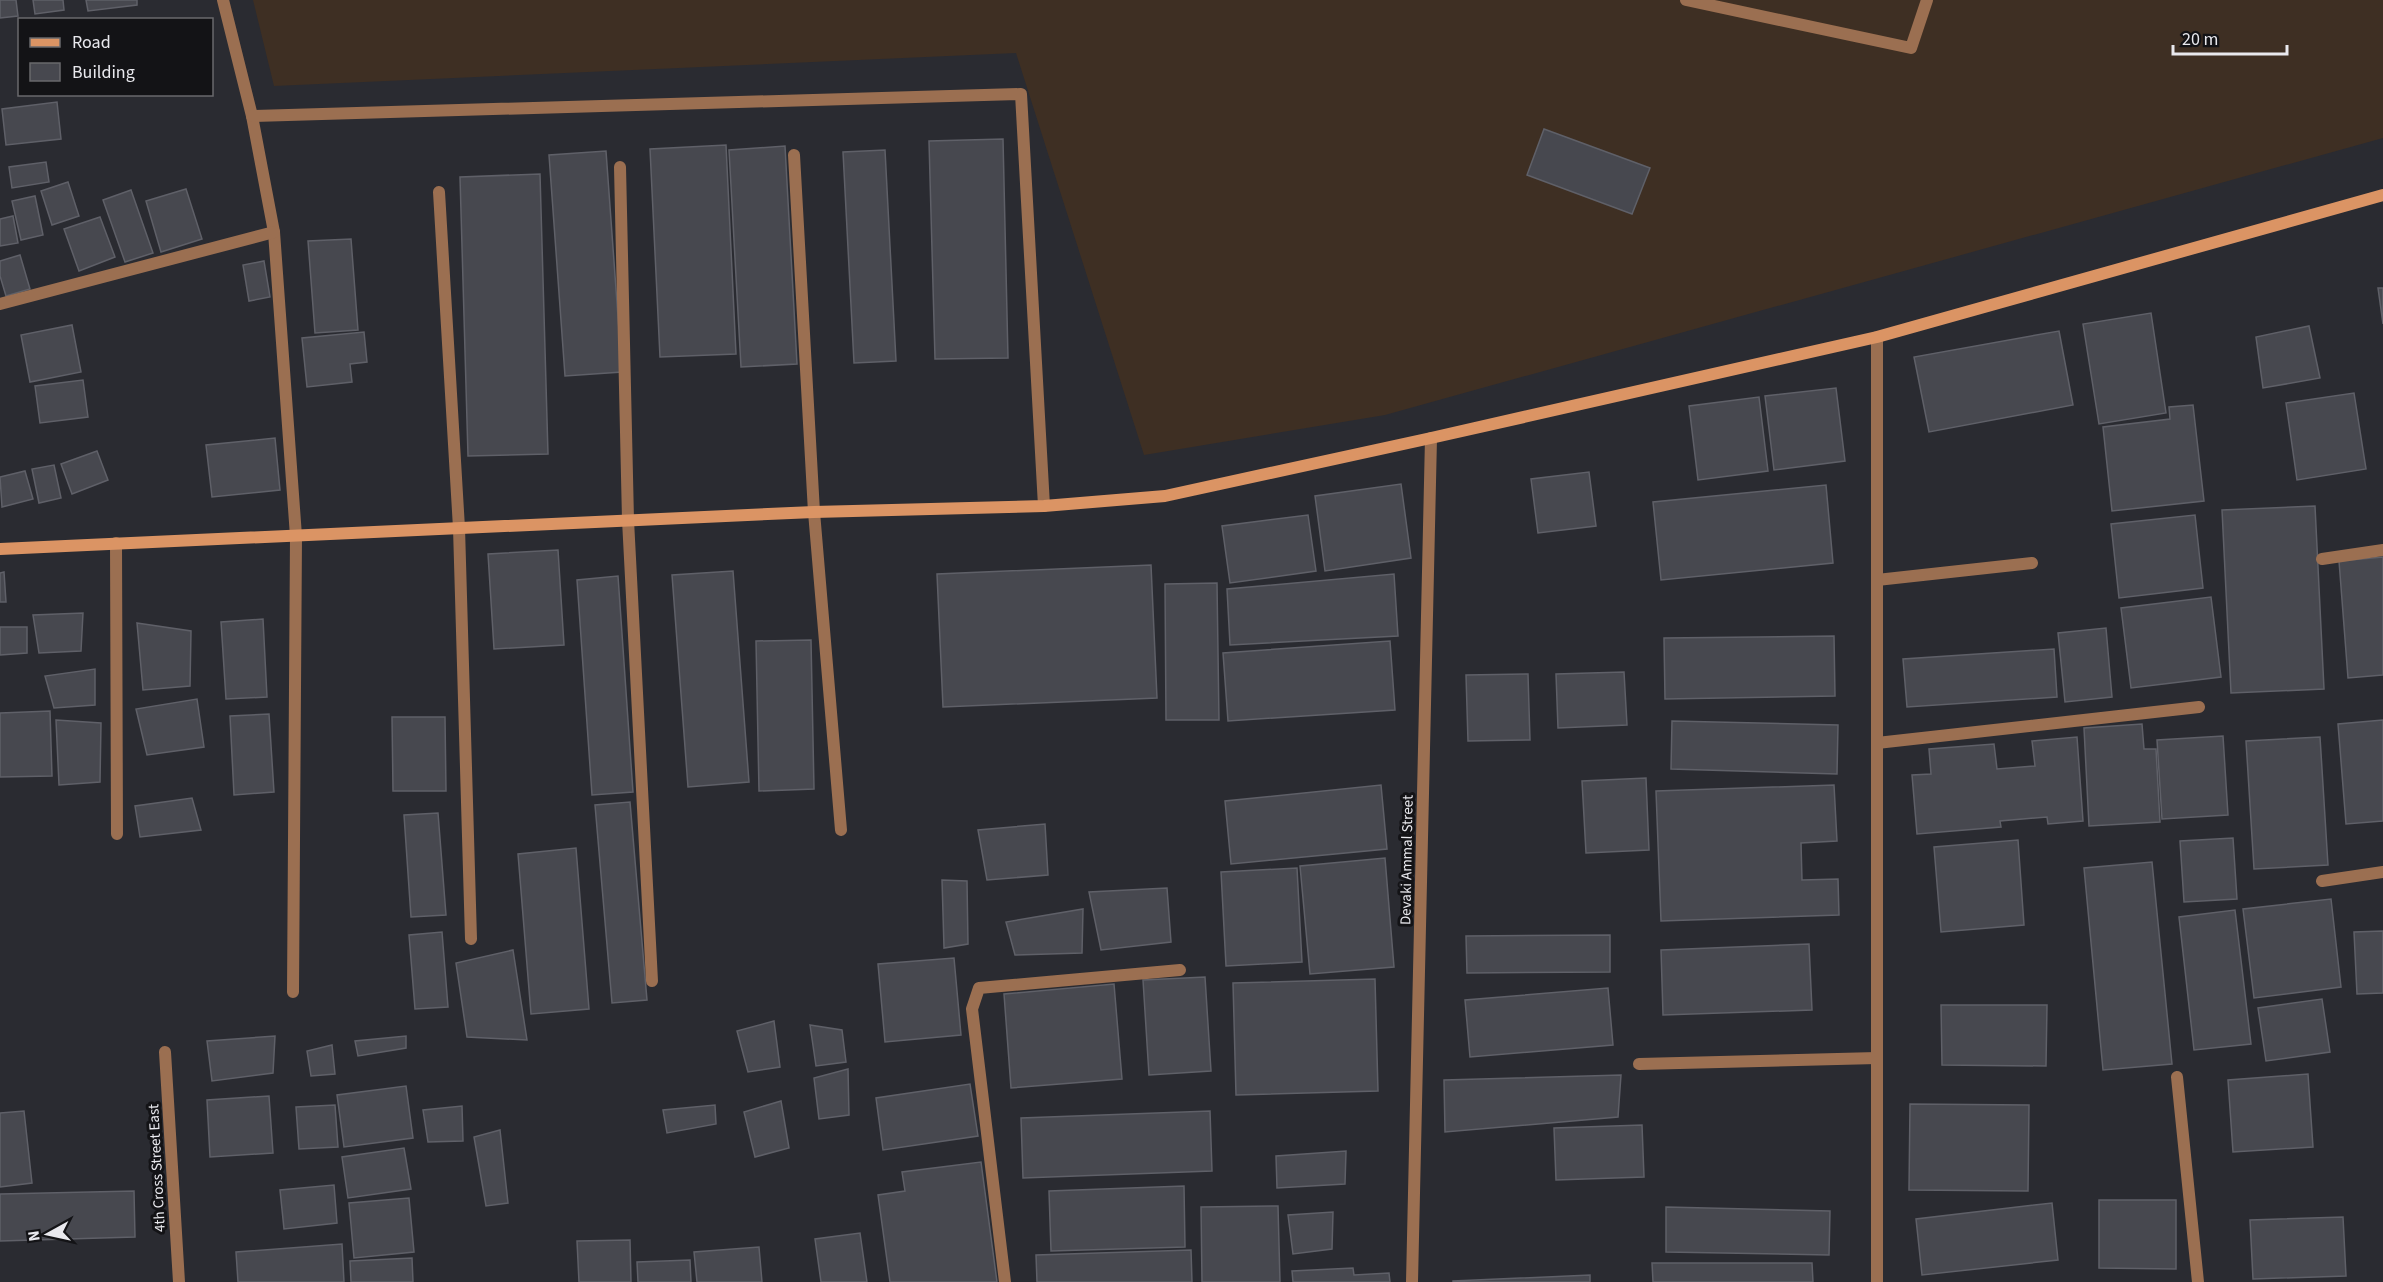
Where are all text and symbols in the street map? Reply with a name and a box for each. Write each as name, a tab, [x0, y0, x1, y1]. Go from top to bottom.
legend	[18, 18, 213, 96]
scale bar	[2173, 18, 2287, 56]
text: 20 m	[2182, 27, 2218, 52]
text: Road	[72, 30, 111, 55]
text: Building	[72, 60, 135, 85]
street label: Devaki Ammal Street	[1395, 795, 1419, 925]
street label: 4th Cross Street East	[143, 1103, 171, 1233]
north arrow	[18, 1204, 78, 1264]
text: N	[23, 1229, 46, 1243]

